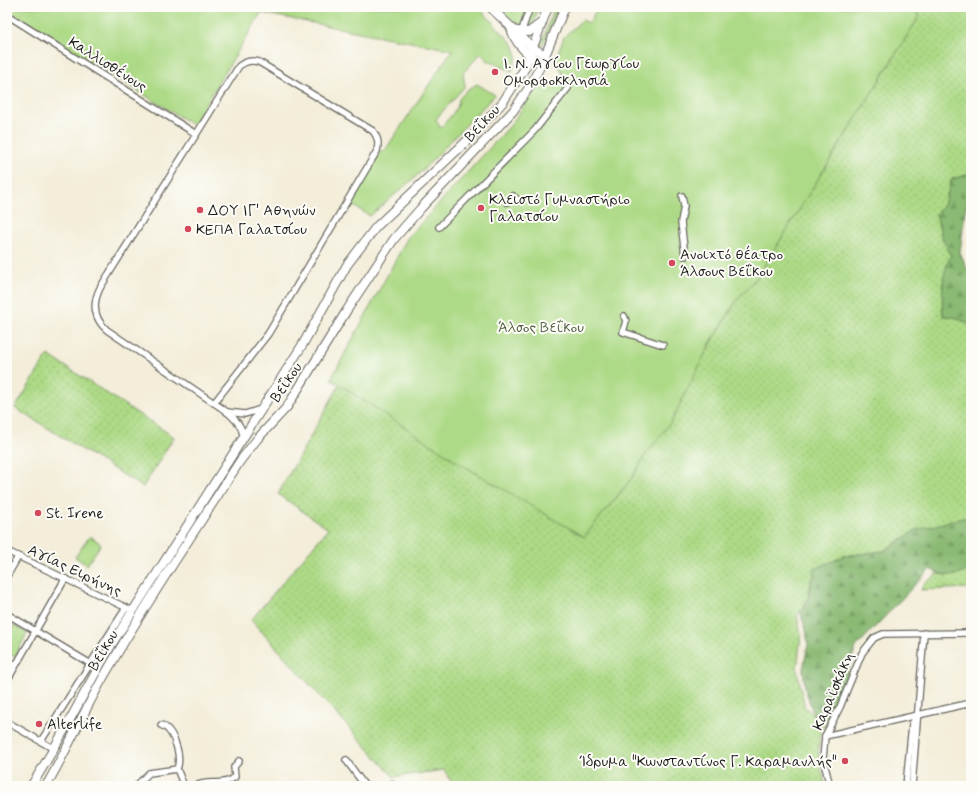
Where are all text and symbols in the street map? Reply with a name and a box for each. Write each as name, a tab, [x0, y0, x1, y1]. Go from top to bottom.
street label: Καλλισθένους	[64, 33, 151, 97]
place label: Ι. Ν. Αγίου Γεωργίου Ομορφοκκλησιά	[503, 54, 639, 91]
marker: Ι. Ν. Αγίου Γεωργίου Ομορφοκκλησιά	[490, 67, 500, 77]
street label: Βεΐκου	[460, 101, 505, 147]
place label: Κλειστό Γυμναστήριο Γαλατσίου	[489, 190, 630, 227]
place label: ΔΟΥ ΙΓ' Αθηνών	[208, 201, 316, 221]
marker: Κλειστό Γυμναστήριο Γαλατσίου	[476, 203, 486, 213]
marker: ΔΟΥ ΙΓ' Αθηνών	[195, 205, 205, 215]
place label: ΚΕΠΑ Γαλατσίου	[196, 220, 307, 240]
marker: ΚΕΠΑ Γαλατσίου	[183, 224, 193, 234]
place label: Ανοιχτό θέατρο Άλσους Βεΐκου	[680, 245, 783, 282]
marker: Ανοιχτό θέατρο Άλσους Βεΐκου	[667, 258, 677, 268]
park label: Άλσος Βεΐκου	[498, 318, 584, 338]
street label: Βεΐκου	[266, 359, 308, 406]
place label: St. Irene	[46, 504, 104, 524]
marker: St. Irene	[33, 508, 43, 518]
street label: Αγίας Ειρήνης	[24, 540, 125, 602]
street label: Βεΐκου	[84, 626, 124, 674]
street label: Καραϊσκάκη	[808, 649, 859, 734]
place label: Alterlife	[47, 715, 102, 735]
marker: Alterlife	[34, 719, 44, 729]
place label: Ίδρυμα "Κωνσταντίνος Γ. Καραμανλής"	[579, 752, 837, 772]
marker: Ίδρυμα "Κωνσταντίνος Γ. Καραμανλής"	[840, 756, 850, 766]

